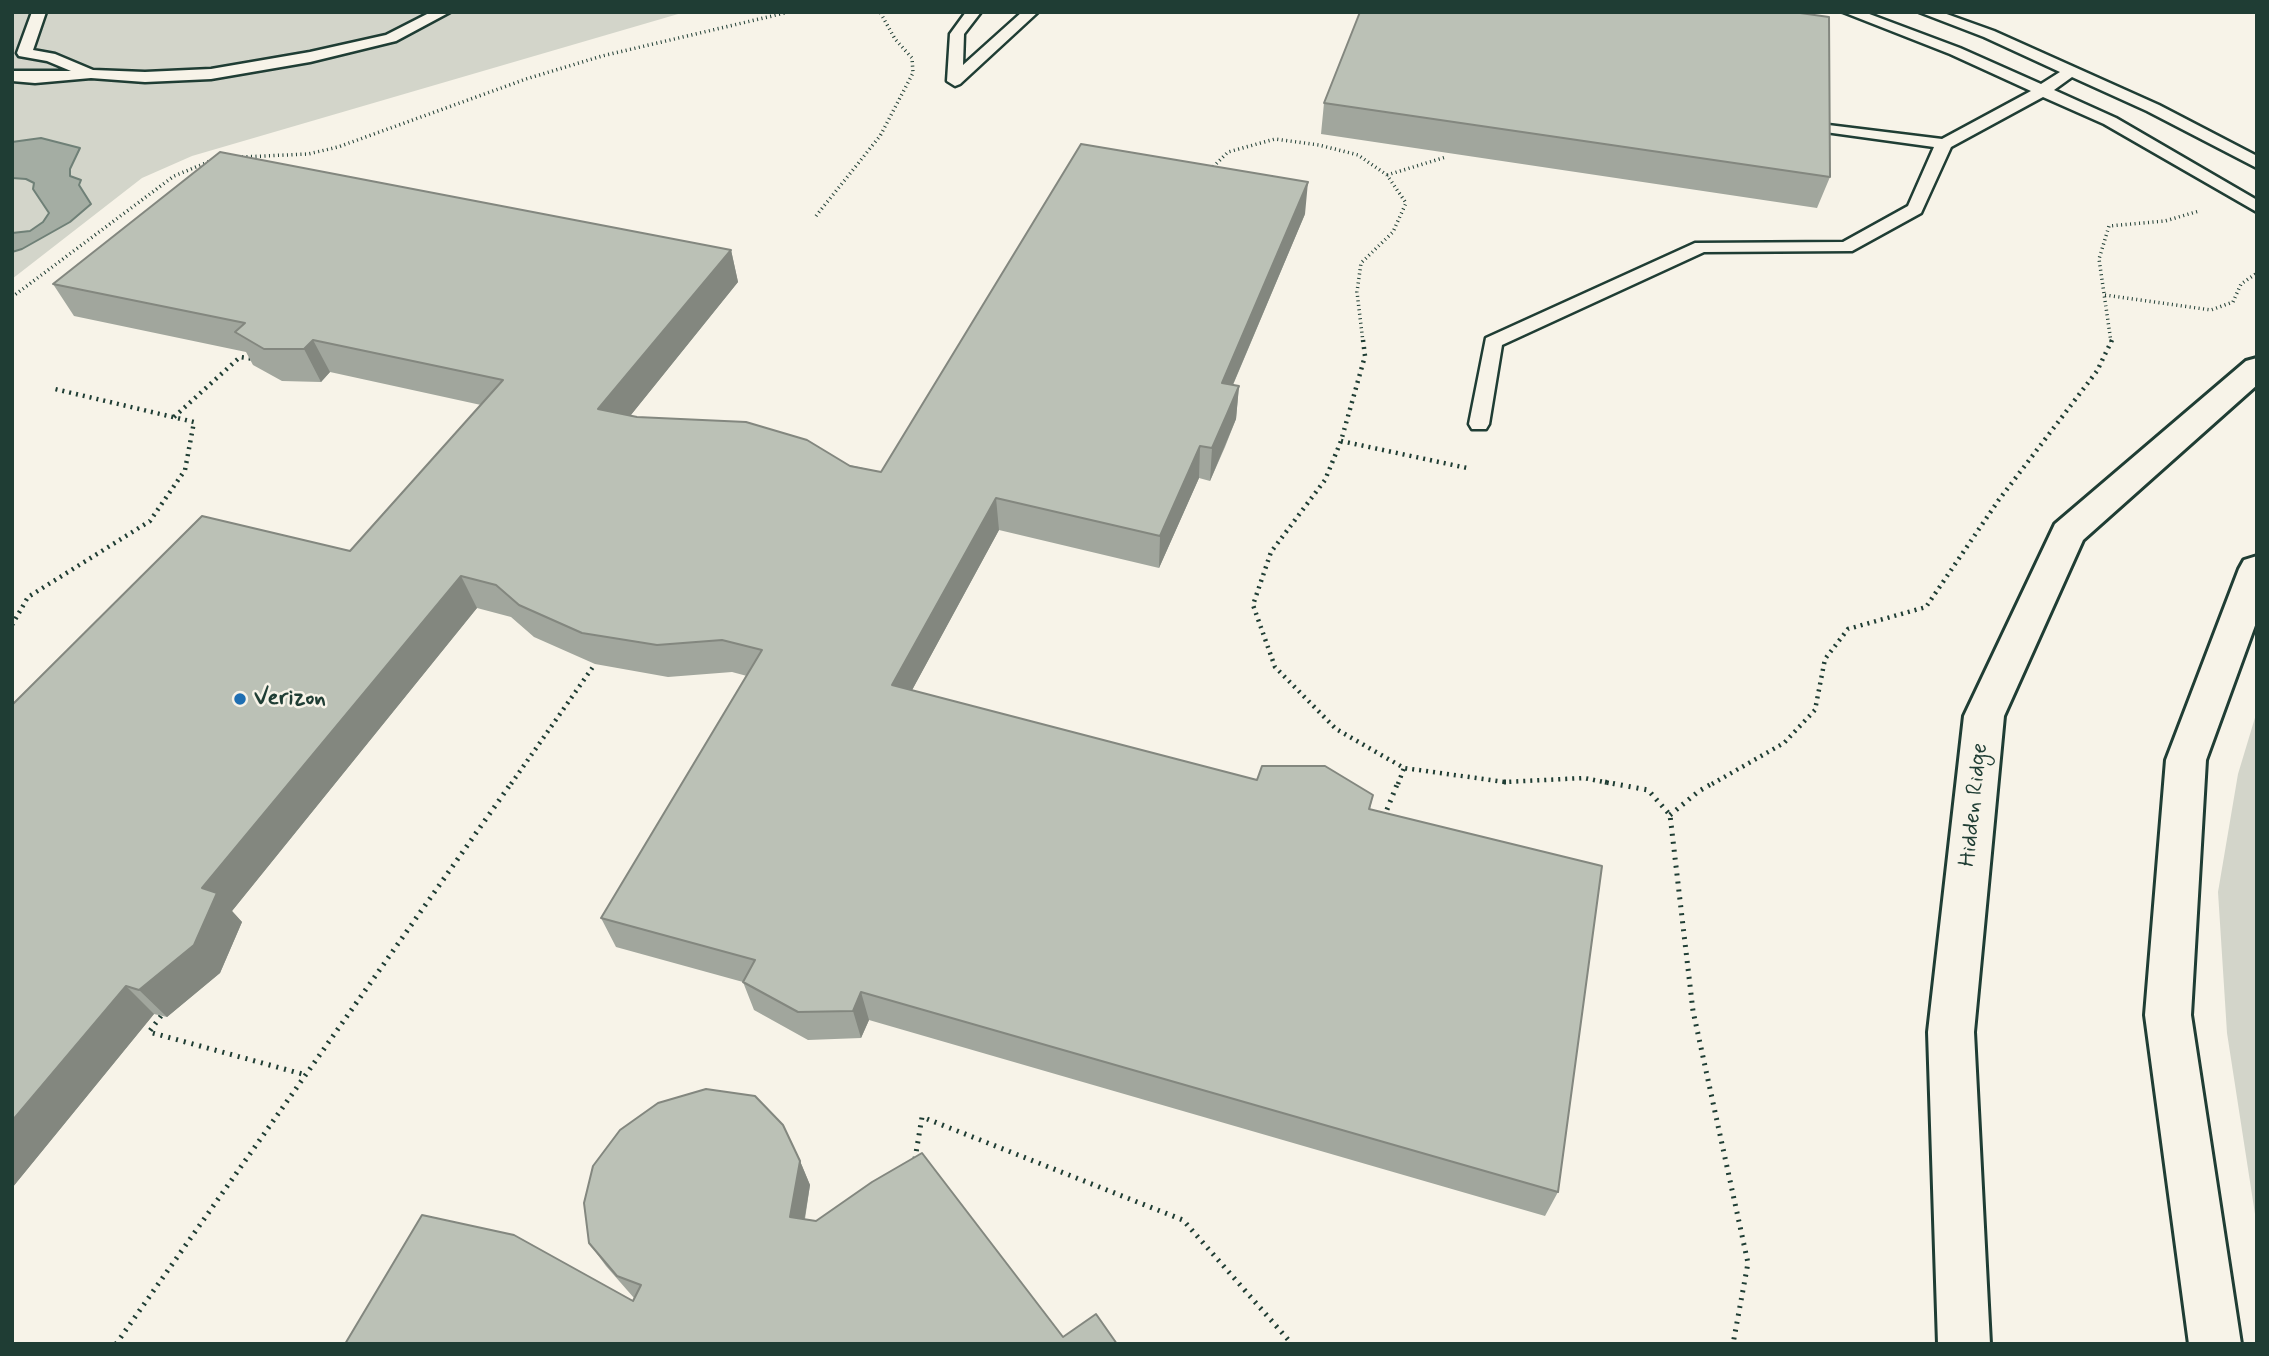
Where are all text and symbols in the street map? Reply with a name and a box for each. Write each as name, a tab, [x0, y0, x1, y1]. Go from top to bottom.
place label: Verizon	[254, 685, 326, 713]
marker: Verizon	[232, 691, 248, 707]
street label: Hidden Ridge	[1955, 742, 1995, 868]

